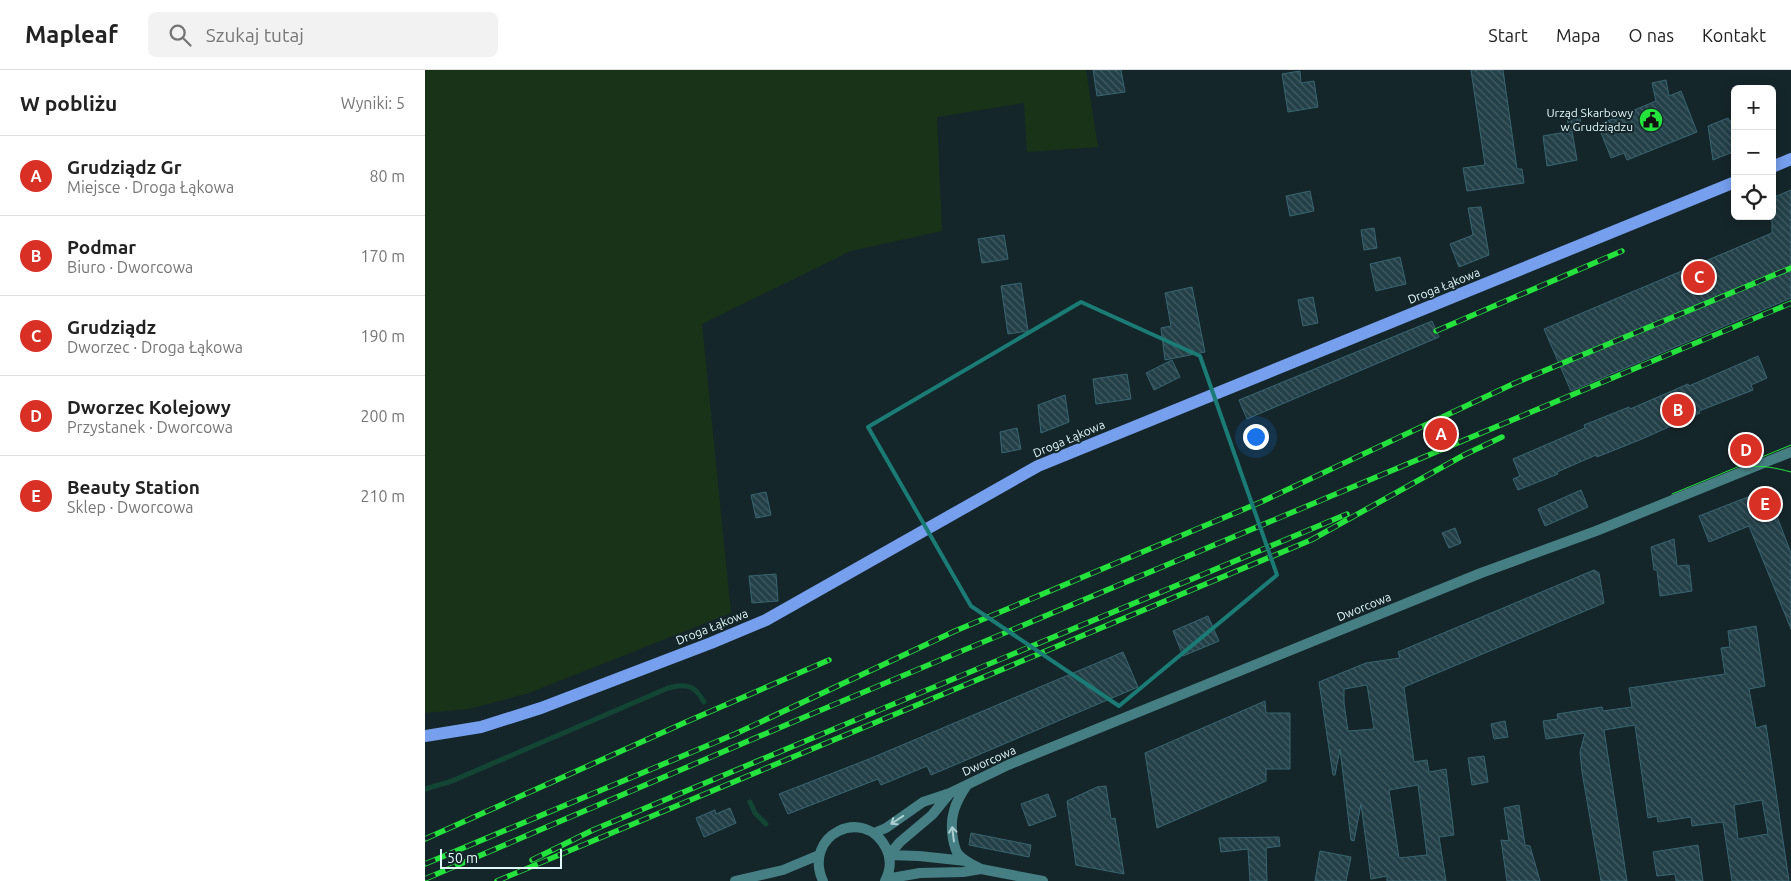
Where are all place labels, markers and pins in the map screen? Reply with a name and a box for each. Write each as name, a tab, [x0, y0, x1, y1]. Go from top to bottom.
place label: Urząd Skarbowy w Grudziądzu	[1546, 106, 1633, 133]
public building icon: Urząd Skarbowy w Grudziądzu	[1638, 107, 1664, 133]
pin: C	[1683, 258, 1715, 296]
pin: B	[1662, 391, 1694, 429]
pin: A	[1425, 415, 1457, 453]
pin: D	[1730, 431, 1762, 469]
pin: E	[1749, 485, 1781, 523]

